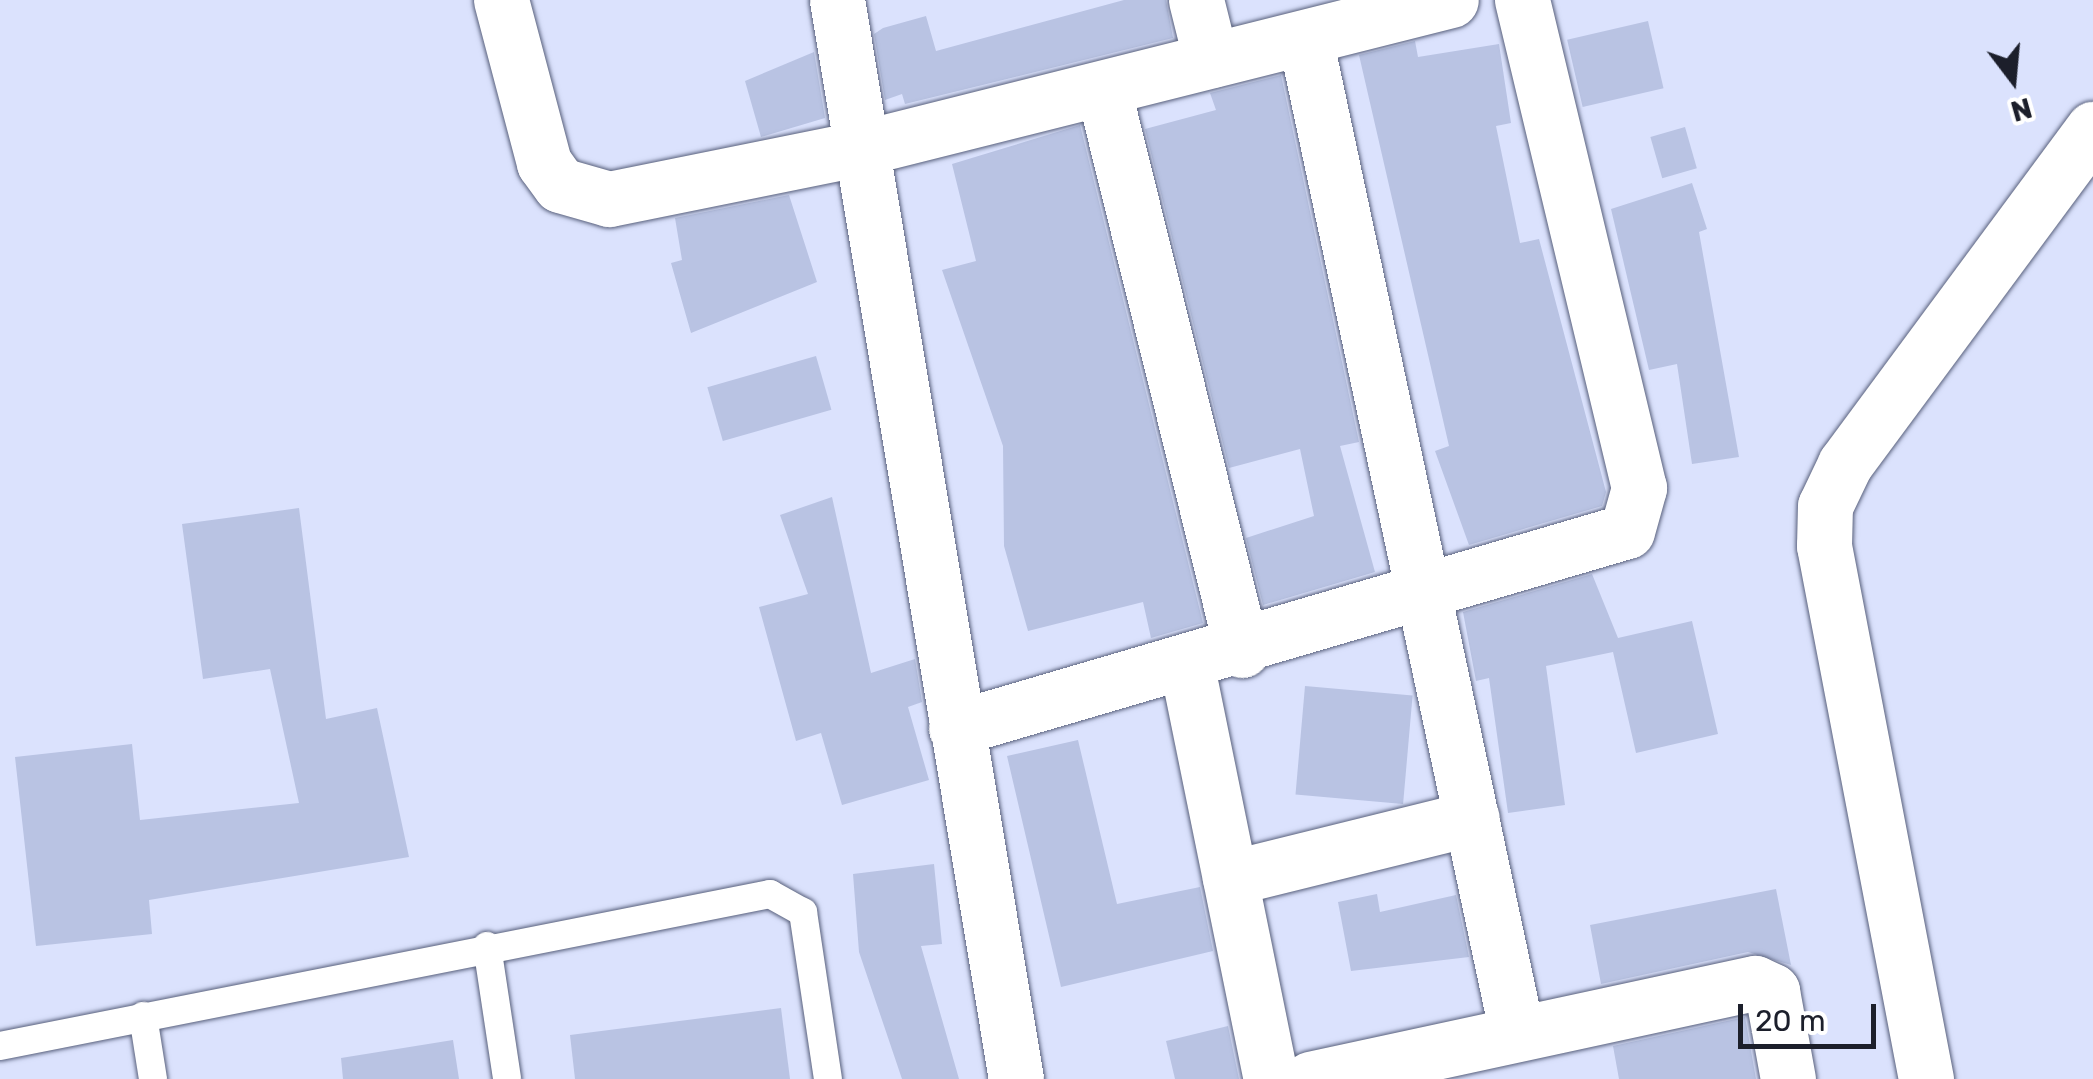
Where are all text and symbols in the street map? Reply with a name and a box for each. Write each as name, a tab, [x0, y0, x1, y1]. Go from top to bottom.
north arrow	[1963, 30, 2063, 130]
text: N	[2007, 91, 2036, 128]
scale bar	[1743, 984, 1880, 1046]
text: 20 m	[1755, 1003, 1826, 1039]

